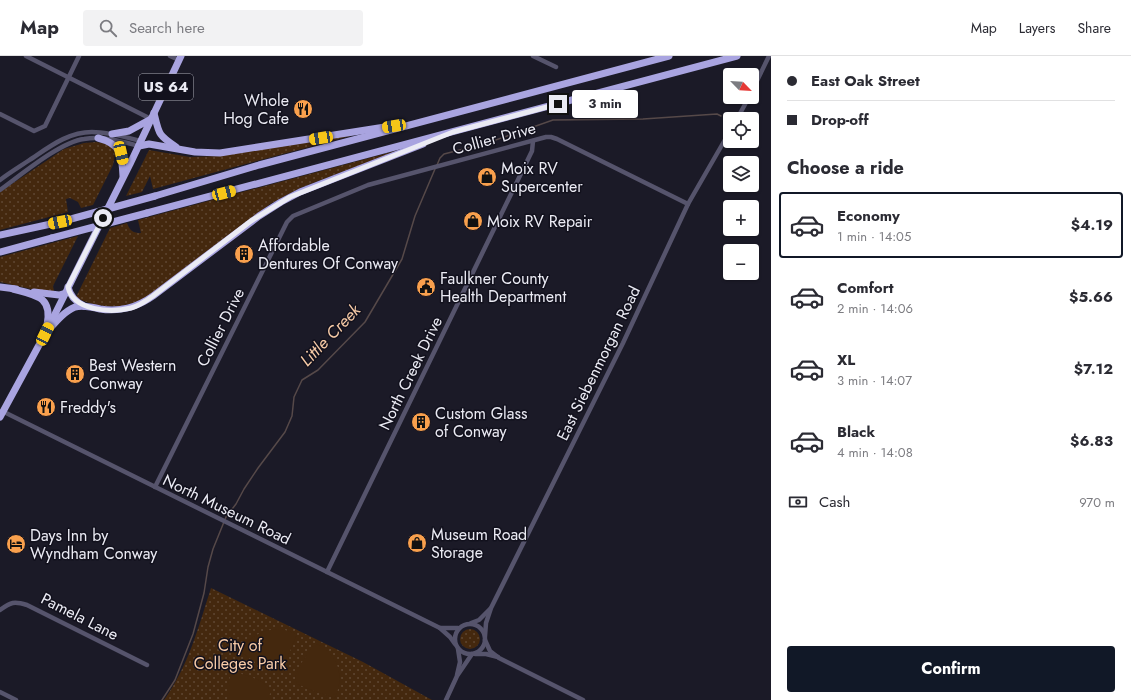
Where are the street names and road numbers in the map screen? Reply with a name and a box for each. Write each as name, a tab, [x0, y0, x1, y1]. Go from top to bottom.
road number: US 64	[139, 74, 193, 100]
street label: Collier Drive	[450, 116, 538, 161]
street label: East Siebenmorgan Road	[551, 282, 646, 444]
street label: Collier Drive	[191, 284, 250, 370]
street label: North Creek Drive	[373, 313, 448, 434]
street label: North Museum Road	[159, 468, 295, 550]
street label: Pamela Lane	[37, 587, 123, 646]

